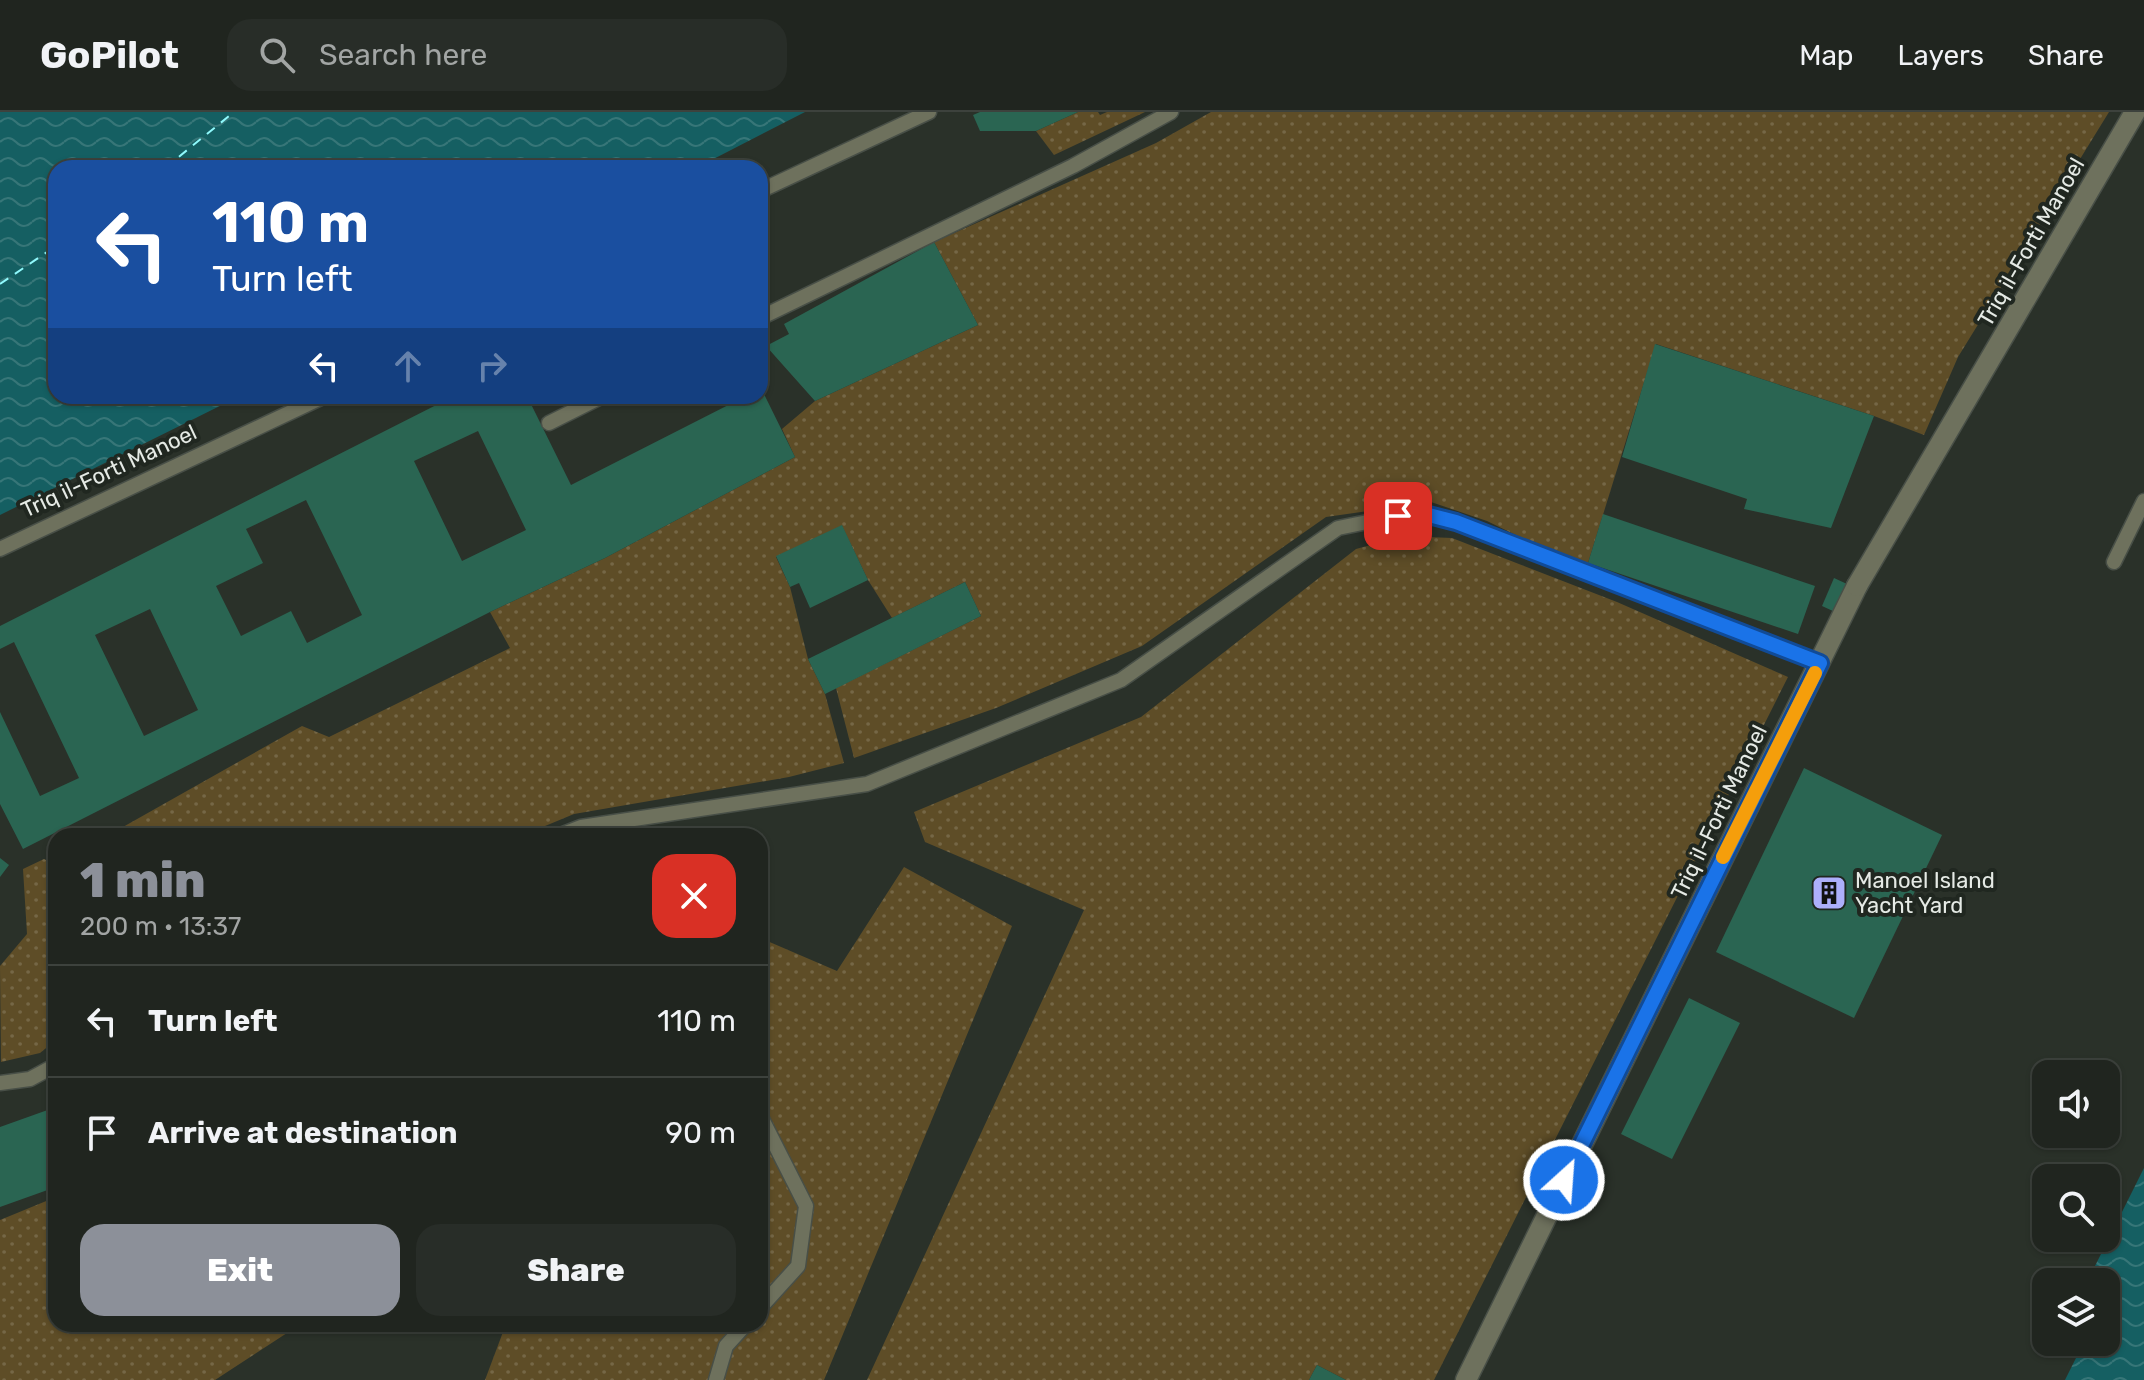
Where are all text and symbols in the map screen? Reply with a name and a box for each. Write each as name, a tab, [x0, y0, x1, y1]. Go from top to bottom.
search box	[227, 19, 787, 91]
text: GoPilot	[40, 32, 179, 78]
icon: search	[255, 33, 299, 77]
text: Search here	[319, 37, 487, 73]
text: Map	[1799, 39, 1854, 72]
text: Layers	[1898, 39, 1984, 72]
text: Share	[2028, 39, 2104, 72]
street label: Triq il-Forti Manoel	[1972, 153, 2090, 331]
text: 110 m	[212, 190, 369, 256]
icon: left	[80, 192, 184, 296]
text: Turn left	[212, 257, 353, 300]
icon: left	[302, 344, 346, 388]
icon: ahead	[386, 344, 430, 388]
icon: right	[470, 344, 514, 388]
street label: Triq il-Forti Manoel	[17, 419, 201, 523]
pin	[1364, 482, 1432, 550]
icon: arrive	[1376, 494, 1420, 538]
street label: Triq il-Forti Manoel	[1665, 720, 1773, 904]
text: 1 min	[80, 852, 206, 909]
button: close	[652, 854, 736, 938]
place label: Manoel Island Yacht Yard	[1855, 867, 1995, 919]
building icon: Manoel Island Yacht Yard	[1810, 874, 1848, 912]
text: 200 m · 13:37	[80, 911, 241, 942]
icon: left	[80, 999, 124, 1043]
text: Turn left	[148, 1003, 278, 1039]
text: 110 m	[657, 1003, 736, 1039]
map controls	[2032, 1060, 2120, 1356]
button: sound	[2032, 1060, 2120, 1148]
icon: arrive	[80, 1111, 124, 1155]
text: Arrive at destination	[148, 1115, 458, 1151]
text: 90 m	[665, 1115, 736, 1151]
position arrow	[1522, 1138, 1606, 1222]
button: search	[2032, 1164, 2120, 1252]
button: Exit	[80, 1224, 400, 1316]
button: Share	[416, 1224, 736, 1316]
button: layers	[2032, 1268, 2120, 1356]

